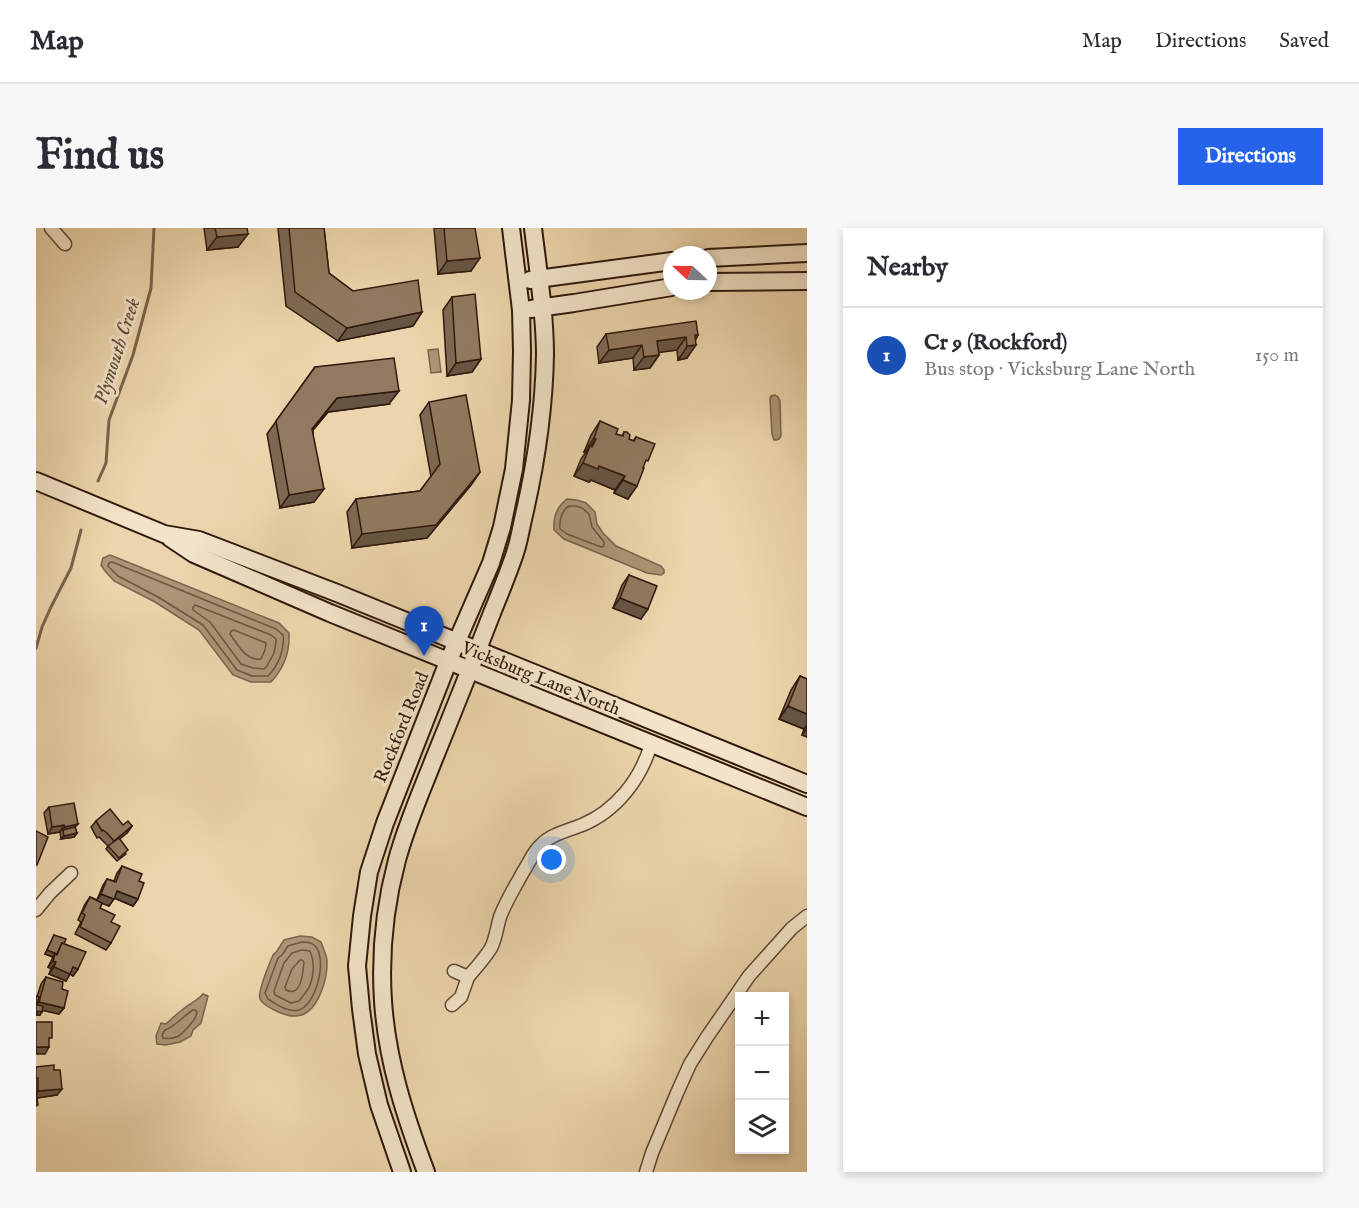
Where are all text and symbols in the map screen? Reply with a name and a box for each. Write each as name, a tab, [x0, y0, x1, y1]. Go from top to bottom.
text: Map	[30, 24, 84, 59]
text: Map	[1082, 28, 1122, 55]
text: Directions	[1155, 28, 1246, 55]
text: Saved	[1279, 28, 1329, 55]
button: Directions	[1178, 128, 1323, 185]
text: Find us	[36, 130, 164, 183]
north arrow	[663, 246, 717, 300]
text: Nearby	[867, 251, 948, 284]
water label: Plymouth Creek	[89, 295, 146, 408]
text: Cr 9 (Rockford)	[924, 329, 1067, 357]
text: 1	[883, 343, 890, 368]
text: 150 m	[1255, 343, 1299, 368]
text: Bus stop · Vicksburg Lane North	[924, 357, 1195, 382]
pin: 1	[404, 606, 444, 656]
street label: Vicksburg Lane North	[457, 637, 623, 722]
street label: Rockford Road	[370, 668, 435, 786]
your location	[537, 845, 566, 874]
map controls	[735, 992, 789, 1154]
button: +	[735, 992, 789, 1046]
button: −	[735, 1046, 789, 1100]
button: layers	[735, 1100, 789, 1154]

